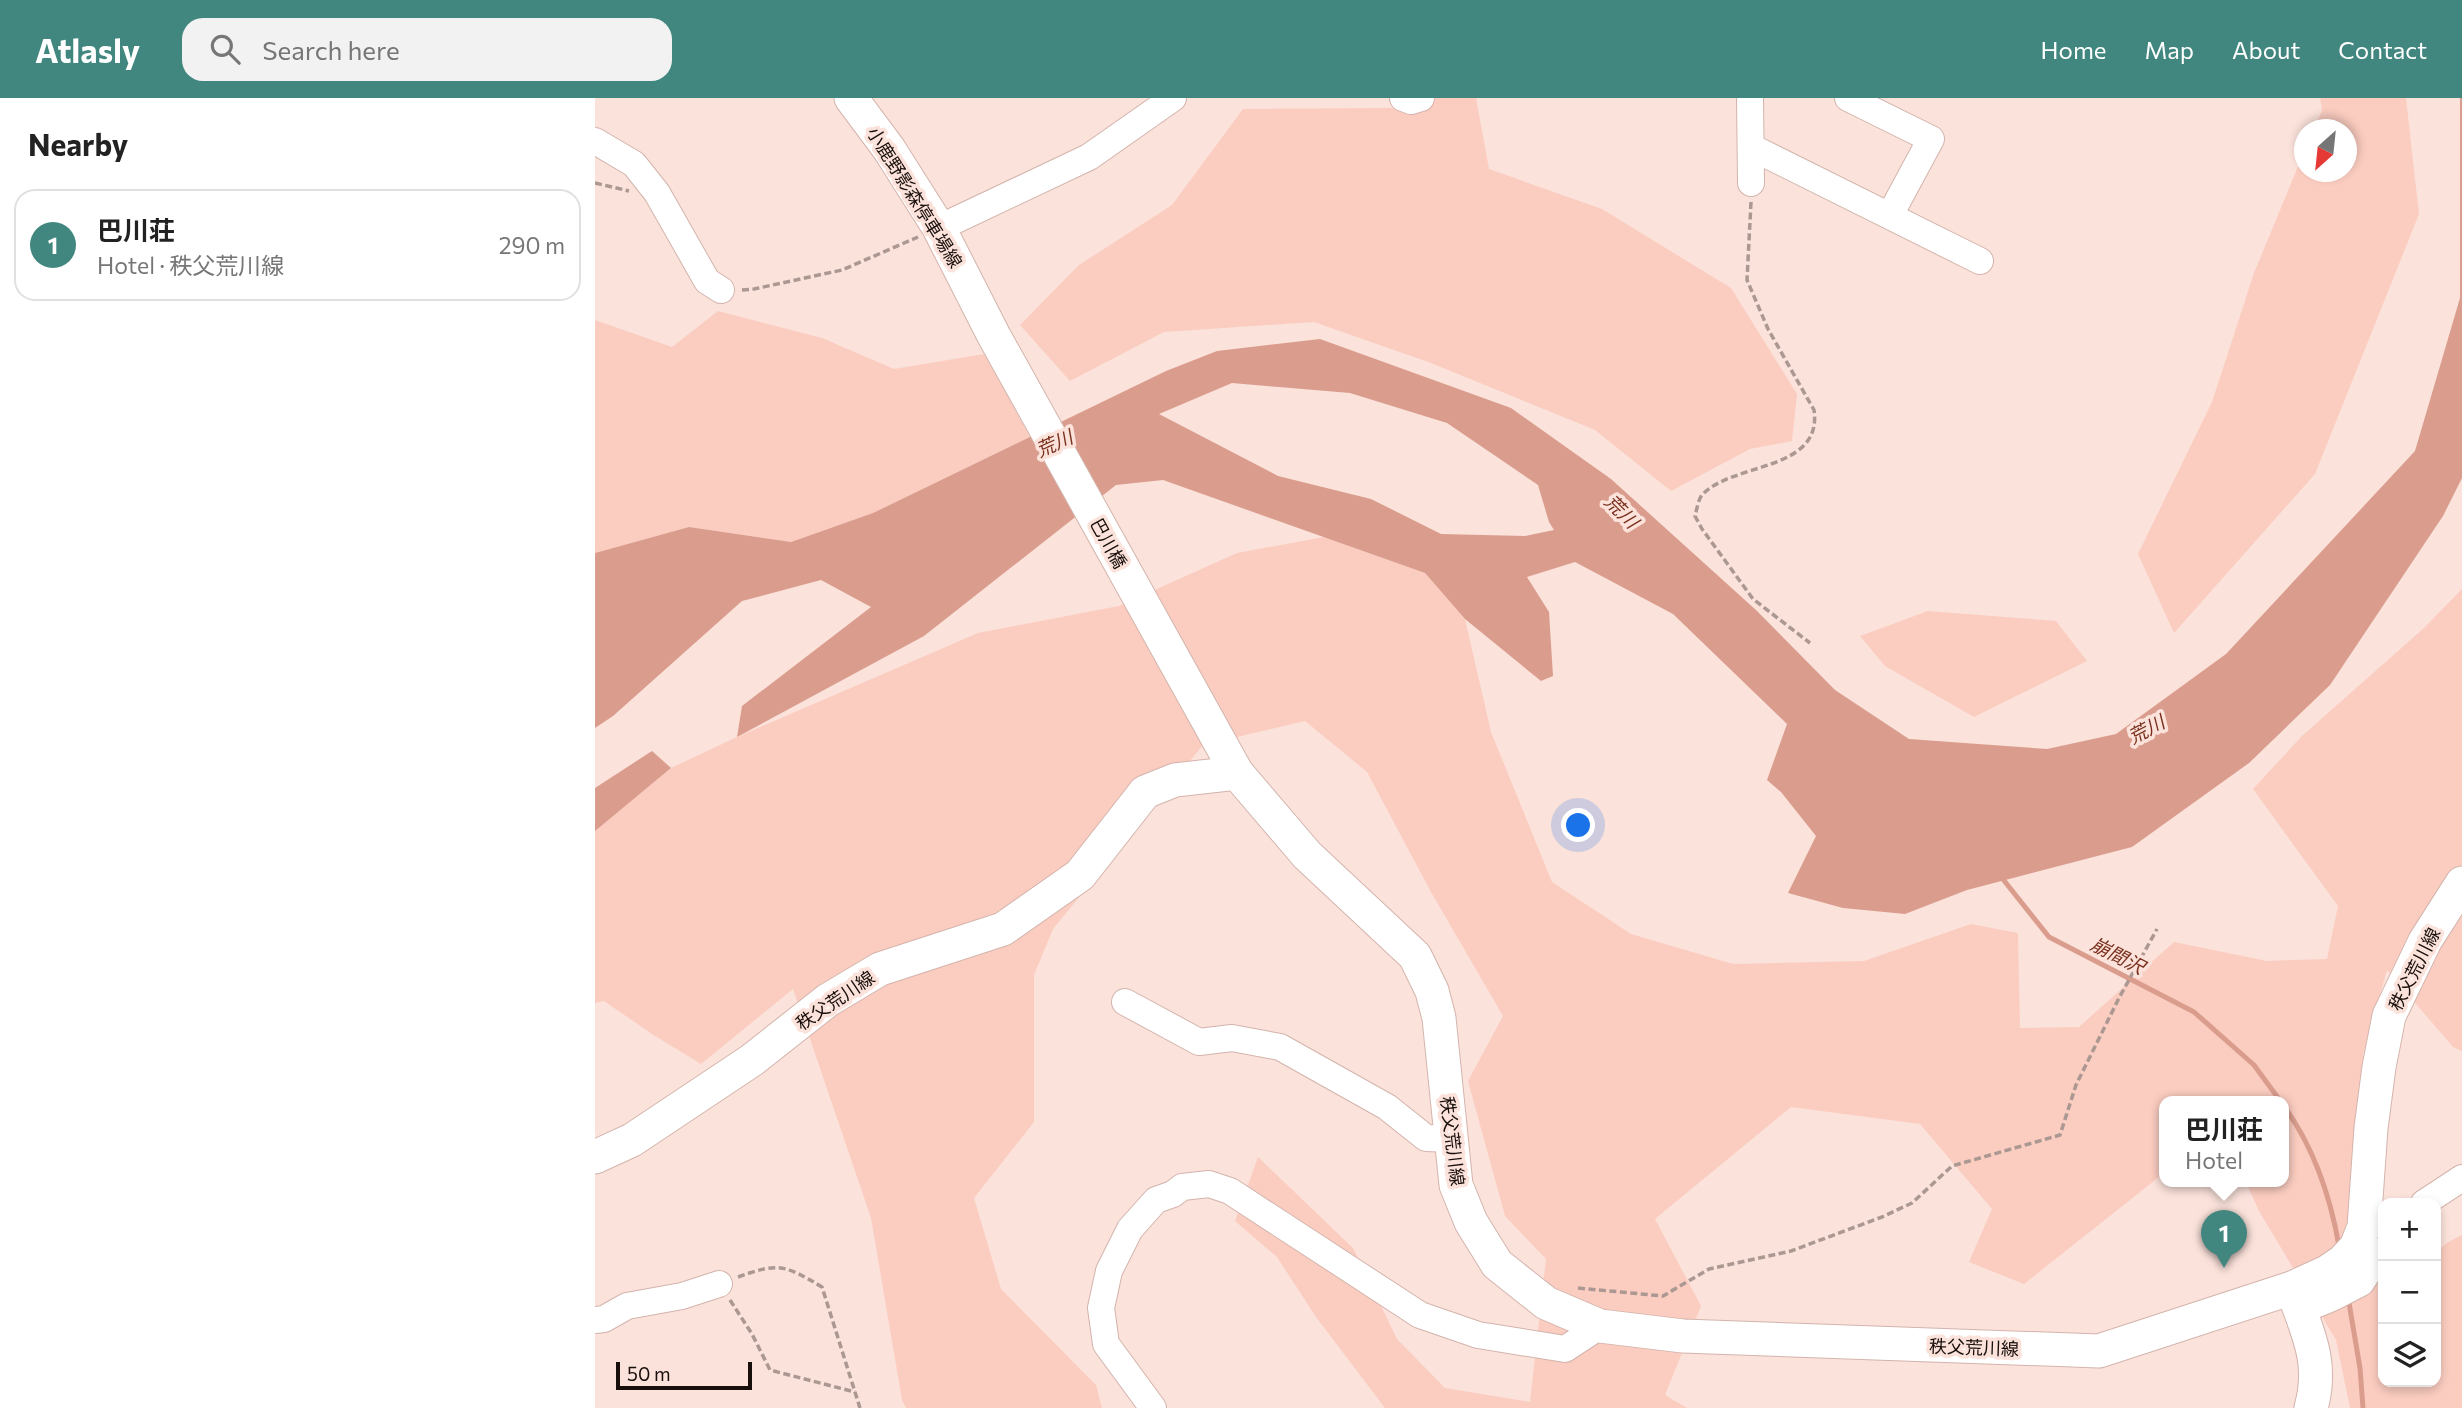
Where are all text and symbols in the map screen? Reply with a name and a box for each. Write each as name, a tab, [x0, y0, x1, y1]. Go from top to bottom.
search box	[182, 18, 672, 81]
text: Atlasly	[35, 29, 140, 70]
icon: search	[206, 30, 244, 68]
text: Search here	[262, 34, 400, 65]
text: Home	[2041, 35, 2107, 64]
text: Map	[2145, 35, 2194, 64]
text: About	[2232, 35, 2300, 64]
text: Contact	[2338, 35, 2427, 64]
north arrow	[2294, 119, 2357, 182]
street label: 小鹿野影森停車場線	[863, 122, 967, 272]
text: Nearby	[28, 125, 128, 162]
text: 巴川荘	[97, 214, 175, 245]
text: 1	[48, 231, 58, 259]
text: 290 m	[499, 231, 565, 259]
text: Hotel · 秩父荒川線	[97, 251, 284, 279]
water label: 荒川	[1032, 424, 1078, 461]
water label: 荒川	[1600, 489, 1645, 534]
street label: 巴川橋	[1086, 514, 1132, 572]
water label: 荒川	[2124, 709, 2170, 748]
your location	[1561, 808, 1595, 842]
street label: 秩父荒川線	[2384, 924, 2444, 1014]
water label: 崩間沢	[2087, 932, 2151, 980]
street label: 秩父荒川線	[792, 966, 878, 1034]
street label: 秩父荒川線	[1437, 1095, 1469, 1187]
popup	[2159, 1096, 2289, 1187]
text: 巴川荘	[2185, 1113, 2263, 1144]
text: Hotel	[2185, 1146, 2243, 1174]
map controls	[2378, 1198, 2441, 1387]
button: +	[2378, 1198, 2441, 1261]
pin: 1	[2201, 1210, 2247, 1268]
button: −	[2378, 1261, 2441, 1324]
button: layers	[2378, 1324, 2441, 1387]
street label: 秩父荒川線	[1929, 1334, 2019, 1360]
scale bar	[616, 1359, 753, 1391]
text: 50 m	[627, 1362, 671, 1385]

